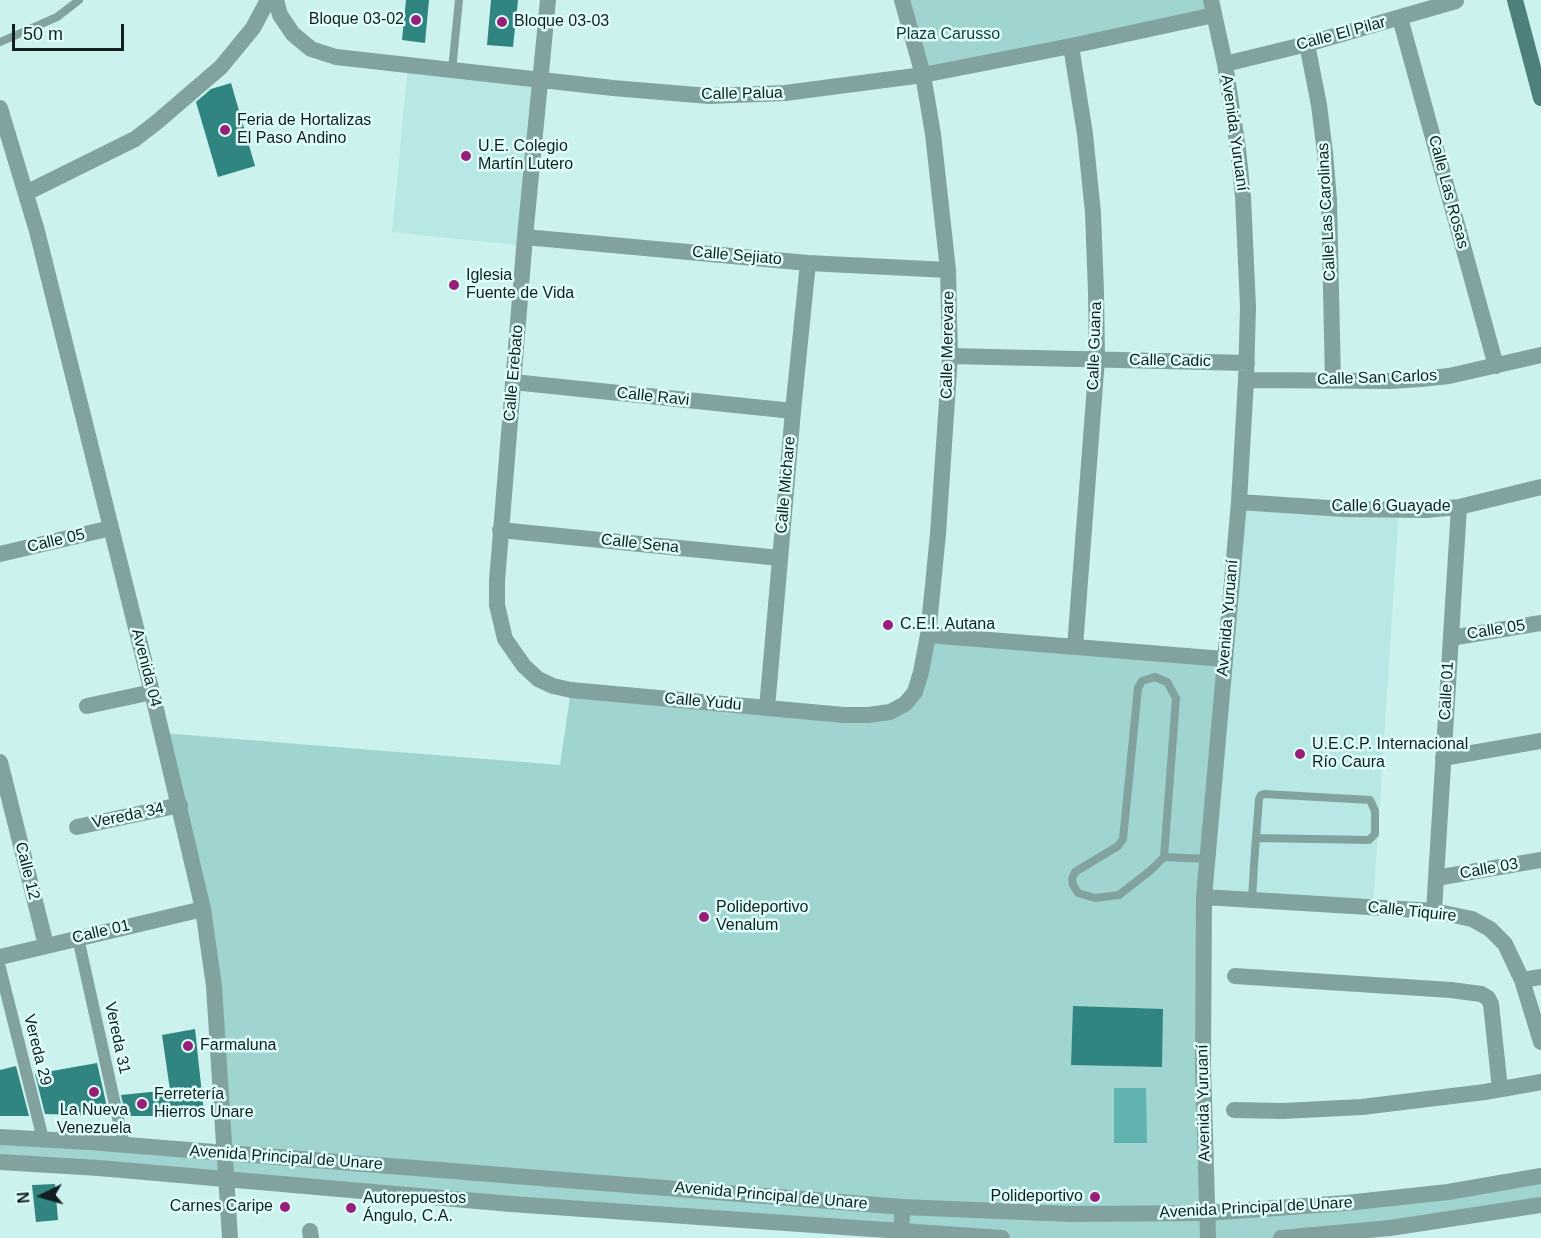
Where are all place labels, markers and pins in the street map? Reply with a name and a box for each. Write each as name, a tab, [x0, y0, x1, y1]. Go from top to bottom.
place label: Bloque 03-02	[309, 10, 404, 30]
place label: Bloque 03-03	[514, 12, 609, 32]
marker: Bloque 03-02	[409, 13, 423, 27]
marker: Bloque 03-03	[495, 15, 509, 29]
place label: Feria de Hortalizas El Paso Andino	[237, 111, 371, 149]
marker: Feria de Hortalizas El Paso Andino	[218, 123, 232, 137]
place label: U.E. Colegio Martín Lutero	[478, 137, 573, 175]
marker: U.E. Colegio Martín Lutero	[459, 149, 473, 163]
place label: Iglesia Fuente de Vida	[466, 266, 574, 304]
marker: Iglesia Fuente de Vida	[447, 278, 461, 292]
place label: C.E.I. Autana	[900, 615, 995, 635]
marker: C.E.I. Autana	[881, 618, 895, 632]
place label: U.E.C.P. Internacional Río Caura	[1312, 735, 1468, 773]
marker: U.E.C.P. Internacional Río Caura	[1293, 747, 1307, 761]
place label: Polideportivo Venalum	[716, 898, 808, 936]
marker: Polideportivo Venalum	[697, 910, 711, 924]
place label: Farmaluna	[200, 1036, 276, 1056]
marker: Farmaluna	[181, 1039, 195, 1053]
marker: La Nueva Venezuela	[87, 1085, 101, 1099]
place label: Ferretería Hierros Unare	[154, 1085, 254, 1123]
marker: Ferretería Hierros Unare	[135, 1097, 149, 1111]
place label: La Nueva Venezuela	[57, 1101, 131, 1139]
place label: Polideportivo	[990, 1187, 1083, 1207]
place label: Autorepuestos Ángulo, C.A.	[363, 1189, 466, 1227]
marker: Polideportivo	[1088, 1190, 1102, 1204]
place label: Carnes Caripe	[170, 1197, 273, 1217]
marker: Carnes Caripe	[278, 1200, 292, 1214]
marker: Autorepuestos Ángulo, C.A.	[344, 1201, 358, 1215]

